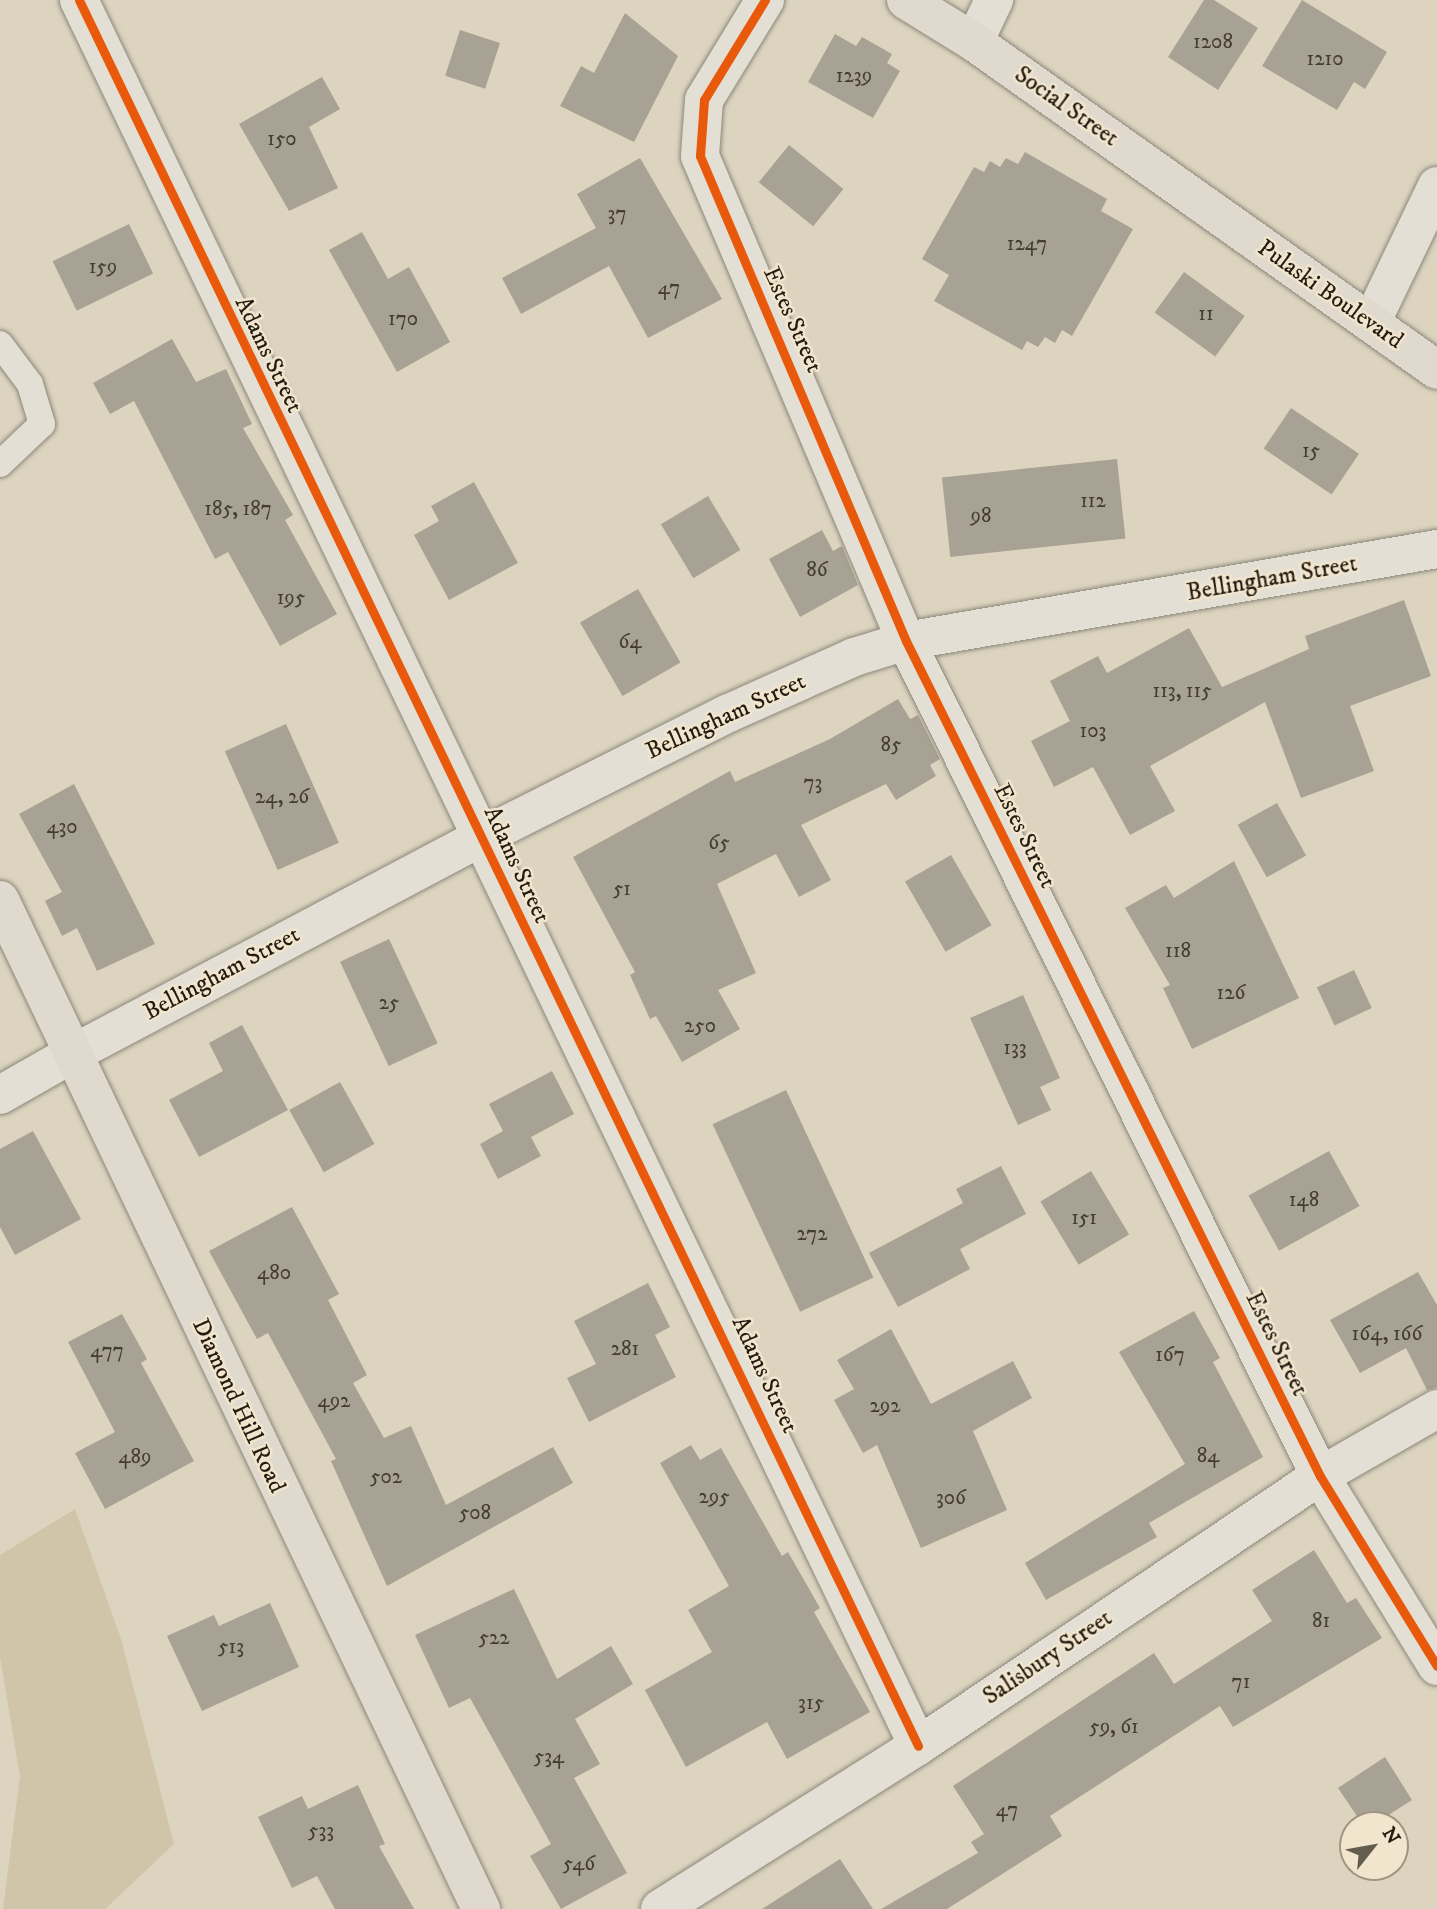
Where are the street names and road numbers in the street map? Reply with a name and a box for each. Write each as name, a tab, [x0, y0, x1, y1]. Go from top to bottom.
street label: Social Street	[1009, 61, 1123, 153]
street label: Pulaski Boulevard	[1252, 234, 1408, 356]
street label: Estes Street	[756, 263, 828, 377]
street label: Adams Street	[228, 292, 308, 418]
street label: Bellingham Street	[1184, 550, 1360, 608]
street label: Bellingham Street	[642, 667, 810, 767]
street label: Estes Street	[986, 779, 1062, 893]
street label: Adams Street	[476, 802, 556, 928]
street label: Bellingham Street	[139, 921, 305, 1027]
street label: Estes Street	[1238, 1287, 1314, 1401]
street label: Adams Street	[724, 1312, 804, 1438]
street label: Diamond Hill Road	[185, 1314, 291, 1498]
street label: Salisbury Street	[978, 1604, 1118, 1712]

